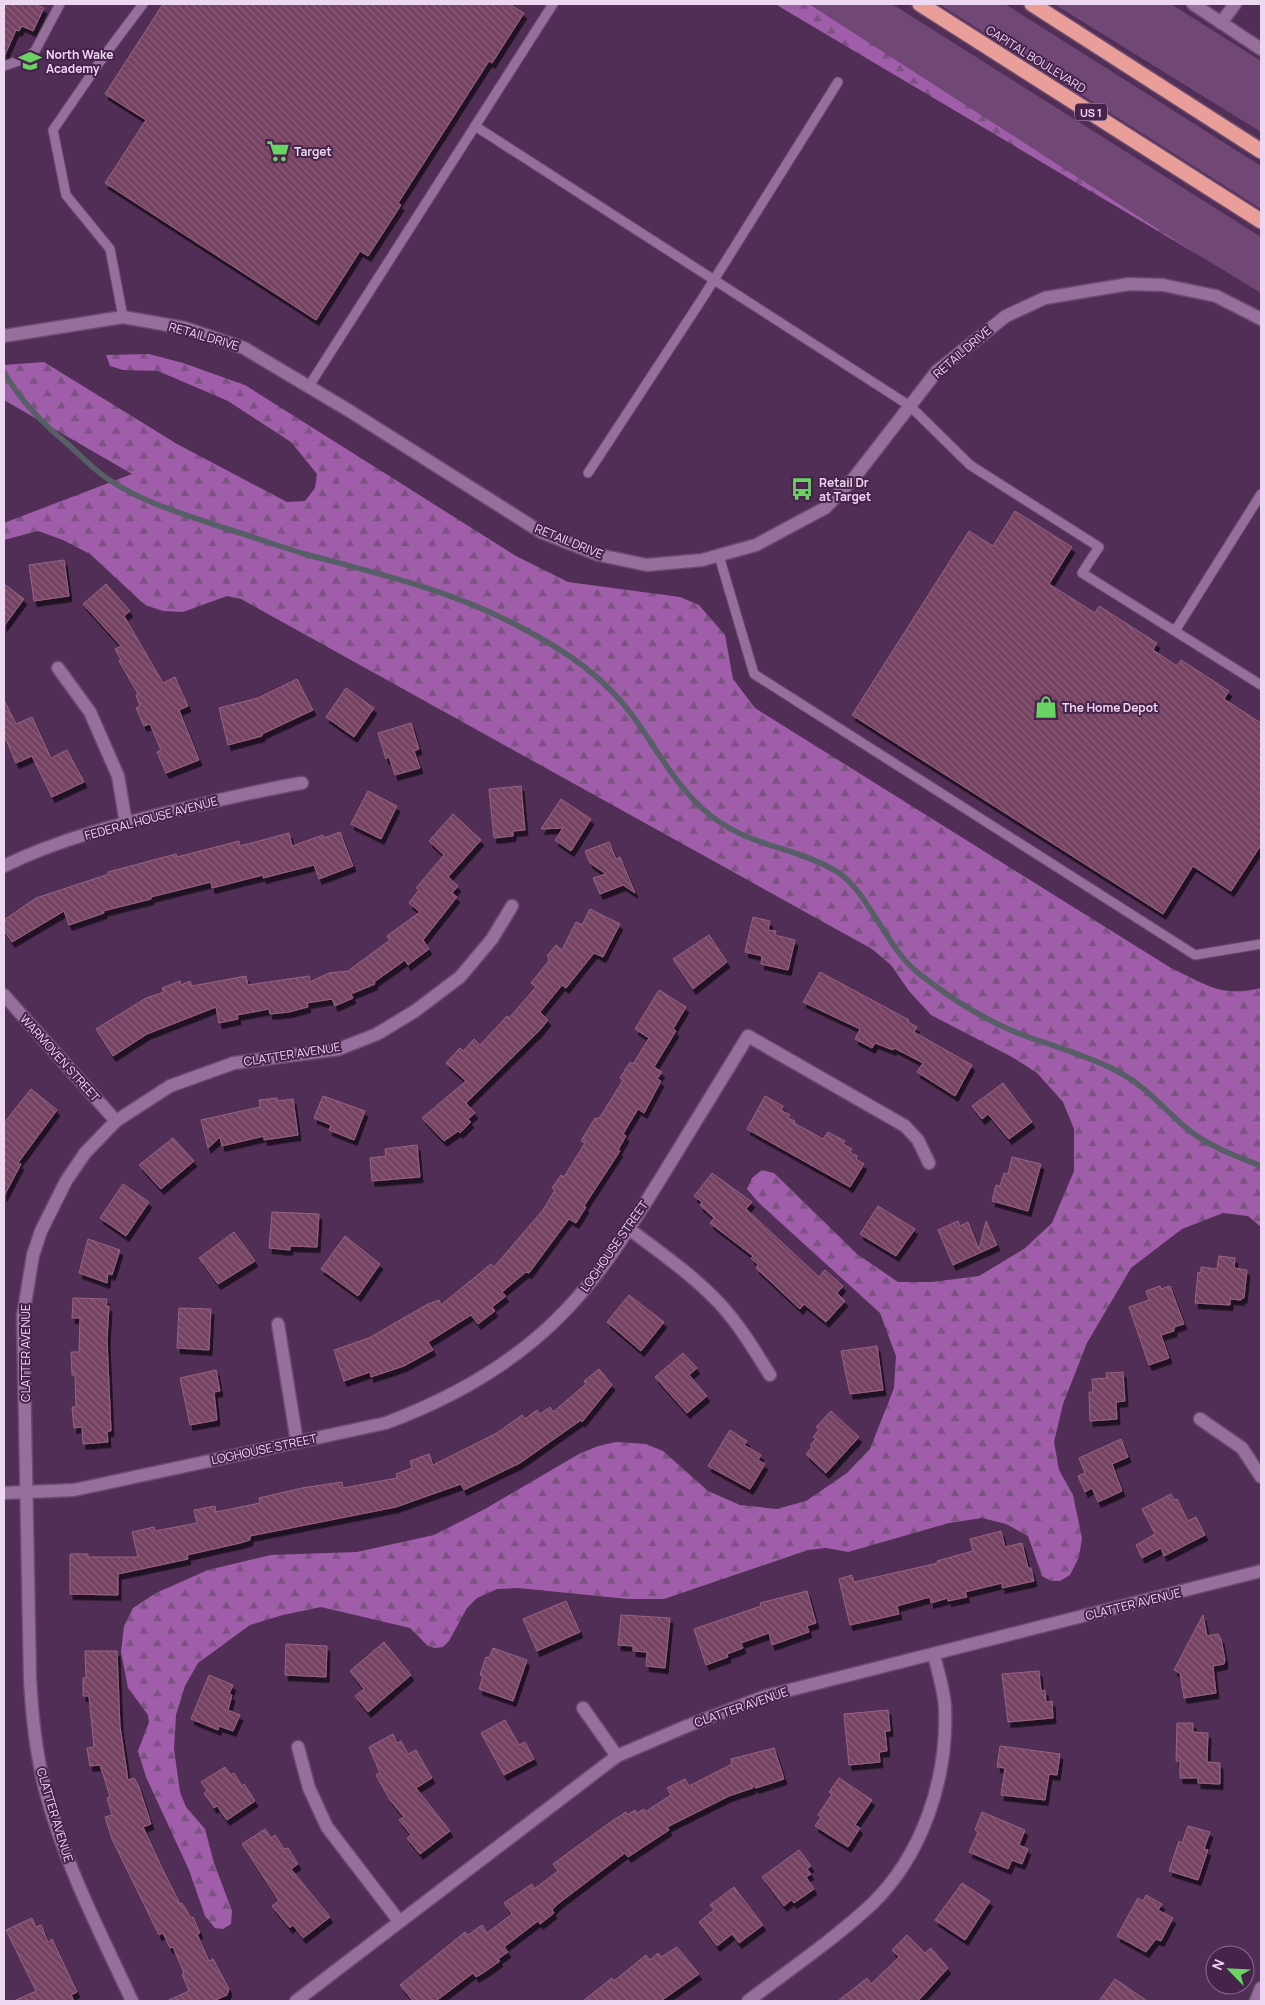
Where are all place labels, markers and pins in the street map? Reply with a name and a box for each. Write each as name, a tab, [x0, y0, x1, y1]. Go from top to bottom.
place label: North Wake Academy	[46, 46, 114, 77]
school or university icon: North Wake Academy	[17, 48, 43, 74]
supermarket icon: Target	[265, 138, 291, 164]
place label: Target	[294, 143, 332, 160]
place label: Retail Dr at Target	[819, 474, 871, 505]
bus stop icon: Retail Dr at Target	[789, 476, 815, 502]
shop icon: The Home Depot	[1033, 694, 1059, 720]
place label: The Home Depot	[1062, 699, 1158, 716]

